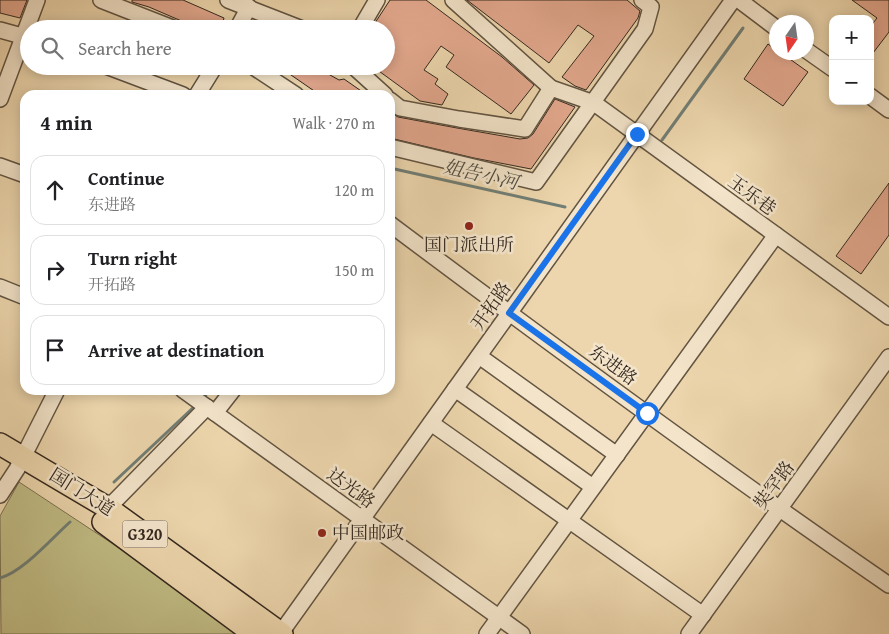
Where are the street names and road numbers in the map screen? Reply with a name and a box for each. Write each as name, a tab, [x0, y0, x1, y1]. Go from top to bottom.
street label: 玉乐巷	[723, 168, 782, 221]
street label: 开拓路	[464, 276, 517, 336]
street label: 东进路	[584, 338, 643, 391]
street label: 奘罕路	[747, 455, 800, 514]
street label: 国门大道	[45, 461, 120, 522]
street label: 达光路	[322, 461, 381, 514]
road number: G320	[122, 520, 168, 548]

